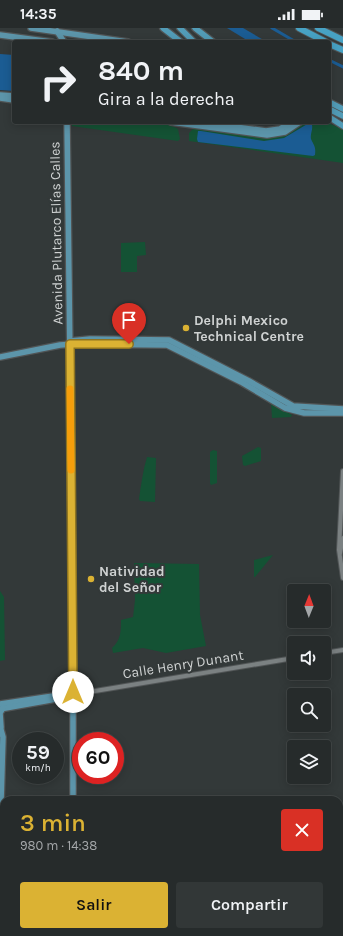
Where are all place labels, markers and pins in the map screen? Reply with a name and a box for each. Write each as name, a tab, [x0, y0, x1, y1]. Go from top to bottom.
pin	[112, 303, 146, 344]
place label: Delphi Mexico Technical Centre	[194, 312, 304, 345]
marker: Delphi Mexico Technical Centre	[181, 323, 191, 333]
place label: Natividad del Señor	[99, 563, 165, 596]
marker: Natividad del Señor	[86, 574, 96, 584]

